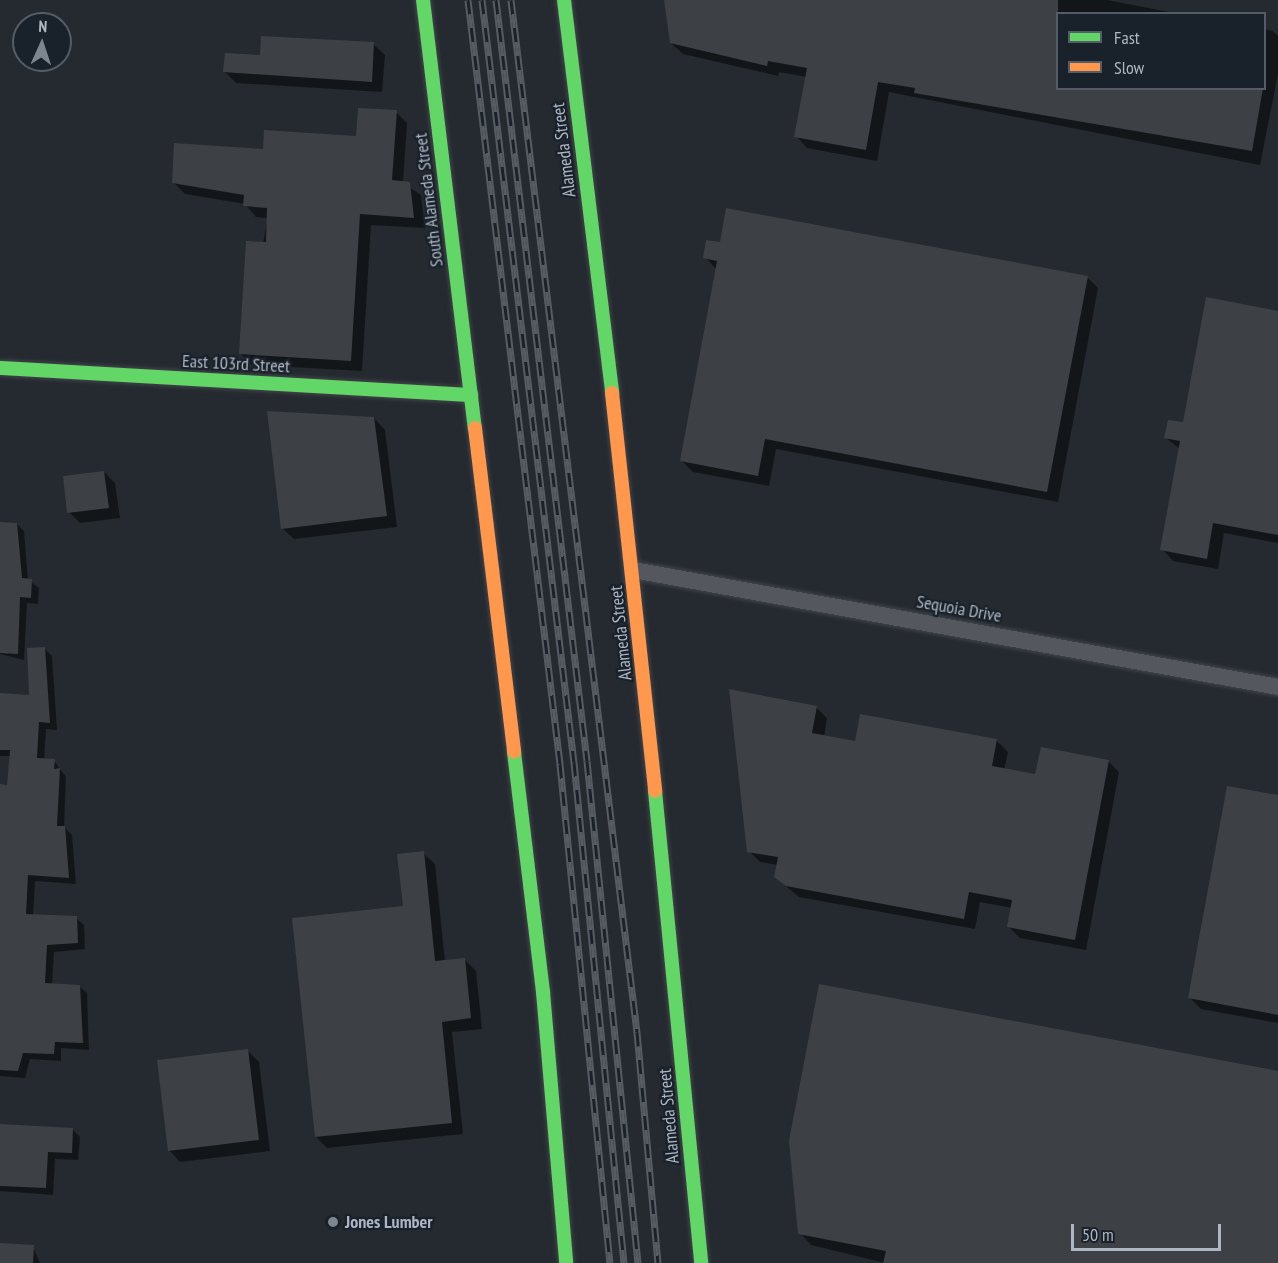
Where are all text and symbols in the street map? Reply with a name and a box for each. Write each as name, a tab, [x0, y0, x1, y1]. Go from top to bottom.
north arrow	[12, 12, 72, 72]
legend	[1056, 12, 1266, 90]
text: N	[38, 16, 48, 36]
text: Fast	[1114, 26, 1140, 49]
text: Slow	[1114, 56, 1144, 79]
street label: Alameda Street	[547, 101, 581, 199]
street label: South Alameda Street	[410, 132, 448, 268]
street label: East 103rd Street	[182, 350, 290, 378]
street label: Alameda Street	[605, 585, 637, 681]
street label: Sequoia Drive	[915, 591, 1003, 627]
street label: Alameda Street	[654, 1068, 684, 1164]
place label: Jones Lumber	[345, 1211, 433, 1233]
scale bar	[1074, 1212, 1224, 1250]
marker: Jones Lumber	[326, 1215, 340, 1229]
text: 50 m	[1082, 1223, 1114, 1246]

